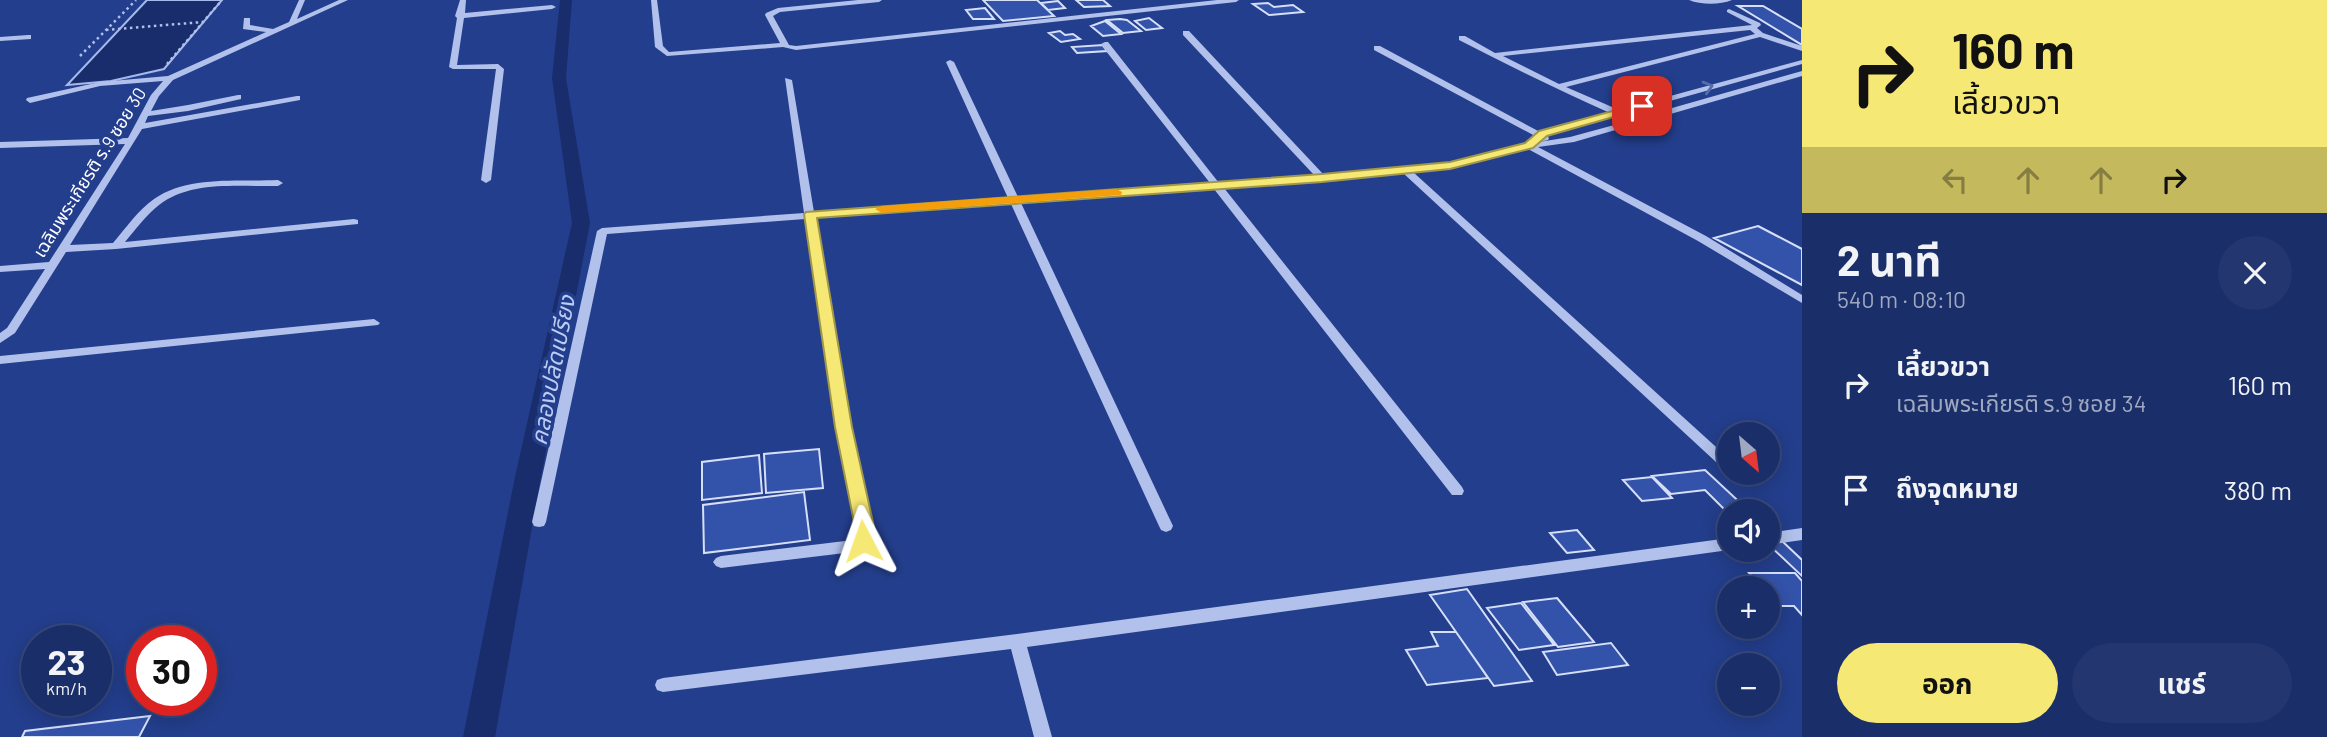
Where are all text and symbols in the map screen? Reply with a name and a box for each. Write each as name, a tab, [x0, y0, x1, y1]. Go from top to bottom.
text: 160 m	[1952, 20, 2074, 79]
icon: right	[1837, 28, 1928, 119]
pin	[1612, 76, 1672, 136]
one-way arrow	[1702, 81, 1714, 96]
text: เลี้ยวขวา	[1952, 82, 2060, 120]
street label: เฉลิมพระเกียรติ ร.9 ซอย 30	[28, 83, 150, 261]
icon: arrive	[1623, 87, 1661, 125]
icon: left	[1936, 161, 1974, 199]
icon: ahead	[2009, 161, 2047, 199]
icon: ahead	[2082, 161, 2120, 199]
icon: right	[2155, 161, 2193, 199]
text: 2 นาที	[1837, 234, 1941, 284]
button: close	[2218, 236, 2292, 310]
text: 540 m · 08:10	[1837, 285, 1966, 313]
water label: คลองปลัดเปรียง	[524, 291, 581, 447]
text: เลี้ยวขวา	[1896, 350, 1990, 381]
icon: right	[1837, 366, 1875, 404]
text: 160 m	[2228, 369, 2292, 400]
text: เฉลิมพระเกียรติ ร.9 ซอย 34	[1896, 389, 2146, 417]
north arrow	[1717, 422, 1780, 485]
map controls	[1717, 422, 1780, 716]
icon: arrive	[1837, 471, 1875, 509]
text: ถึงจุดหมาย	[1896, 472, 2019, 503]
text: 380 m	[2224, 474, 2292, 505]
button: sound	[1717, 499, 1780, 562]
position arrow	[826, 504, 900, 578]
button: +	[1717, 576, 1780, 639]
speed limit sign: 30	[126, 625, 217, 716]
text: 23	[47, 640, 86, 682]
button: ออก	[1837, 643, 2058, 723]
button: แชร์	[2072, 643, 2292, 723]
button: −	[1717, 653, 1780, 716]
text: km/h	[46, 677, 87, 699]

